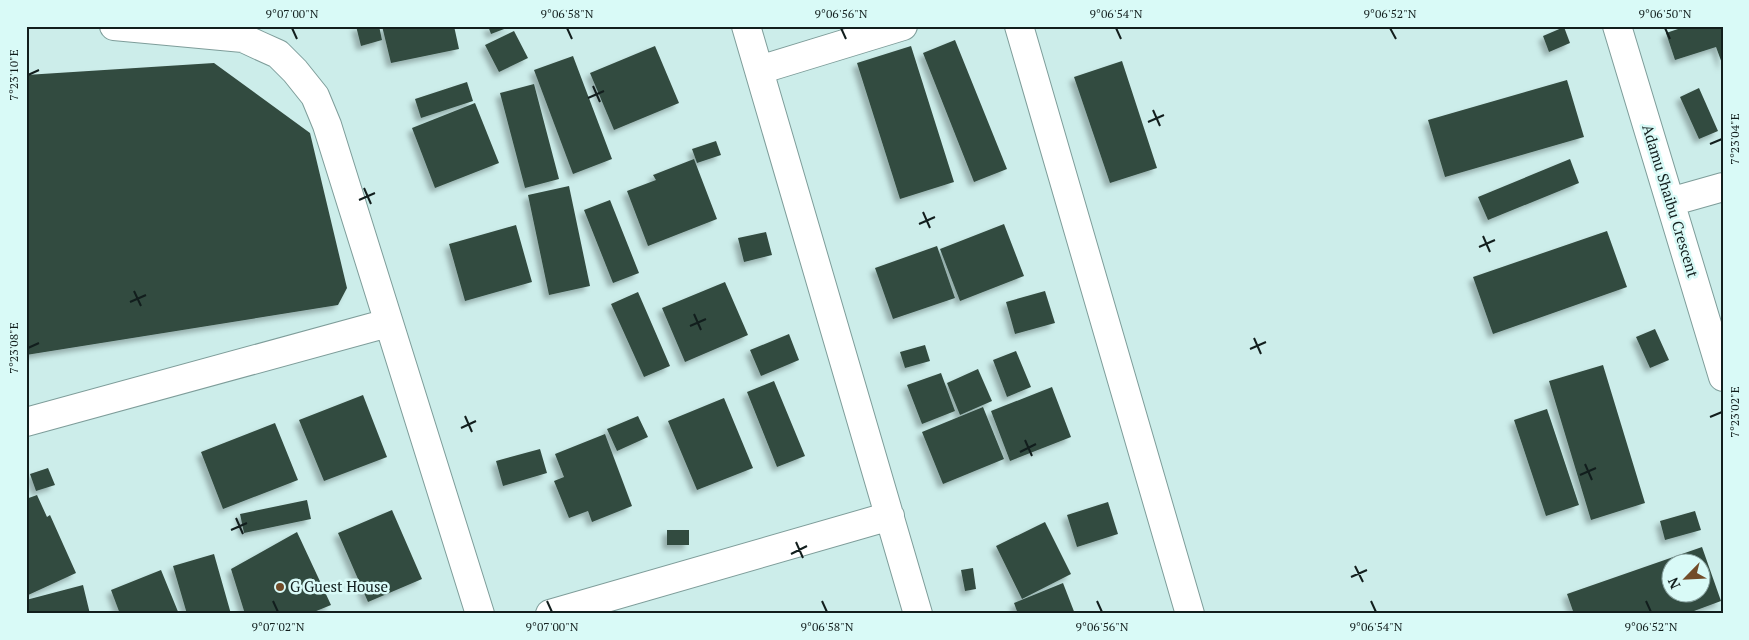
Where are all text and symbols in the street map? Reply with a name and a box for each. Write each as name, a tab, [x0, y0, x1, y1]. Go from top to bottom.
text: 9°07'00"N	[265, 6, 319, 21]
text: 9°06'58"N	[540, 6, 594, 21]
text: 9°06'56"N	[814, 6, 868, 21]
text: 9°06'54"N	[1089, 6, 1143, 21]
text: 9°06'52"N	[1363, 6, 1417, 21]
text: 9°06'50"N	[1638, 6, 1692, 21]
text: 7°23'10"E	[6, 49, 21, 101]
text: 7°23'04"E	[1727, 113, 1742, 165]
street label: Adamu Shaibu Crescent	[1638, 122, 1704, 280]
text: 7°23'08"E	[6, 322, 21, 374]
text: 7°23'02"E	[1727, 386, 1742, 438]
north arrow	[1662, 552, 1712, 602]
text: N	[1663, 574, 1685, 592]
place label: G Guest House	[290, 576, 388, 596]
marker: G Guest House	[274, 581, 286, 593]
text: 9°07'02"N	[251, 619, 305, 634]
text: 9°07'00"N	[525, 619, 579, 634]
text: 9°06'58"N	[800, 619, 854, 634]
text: 9°06'56"N	[1075, 619, 1129, 634]
text: 9°06'54"N	[1349, 619, 1403, 634]
text: 9°06'52"N	[1624, 619, 1678, 634]

